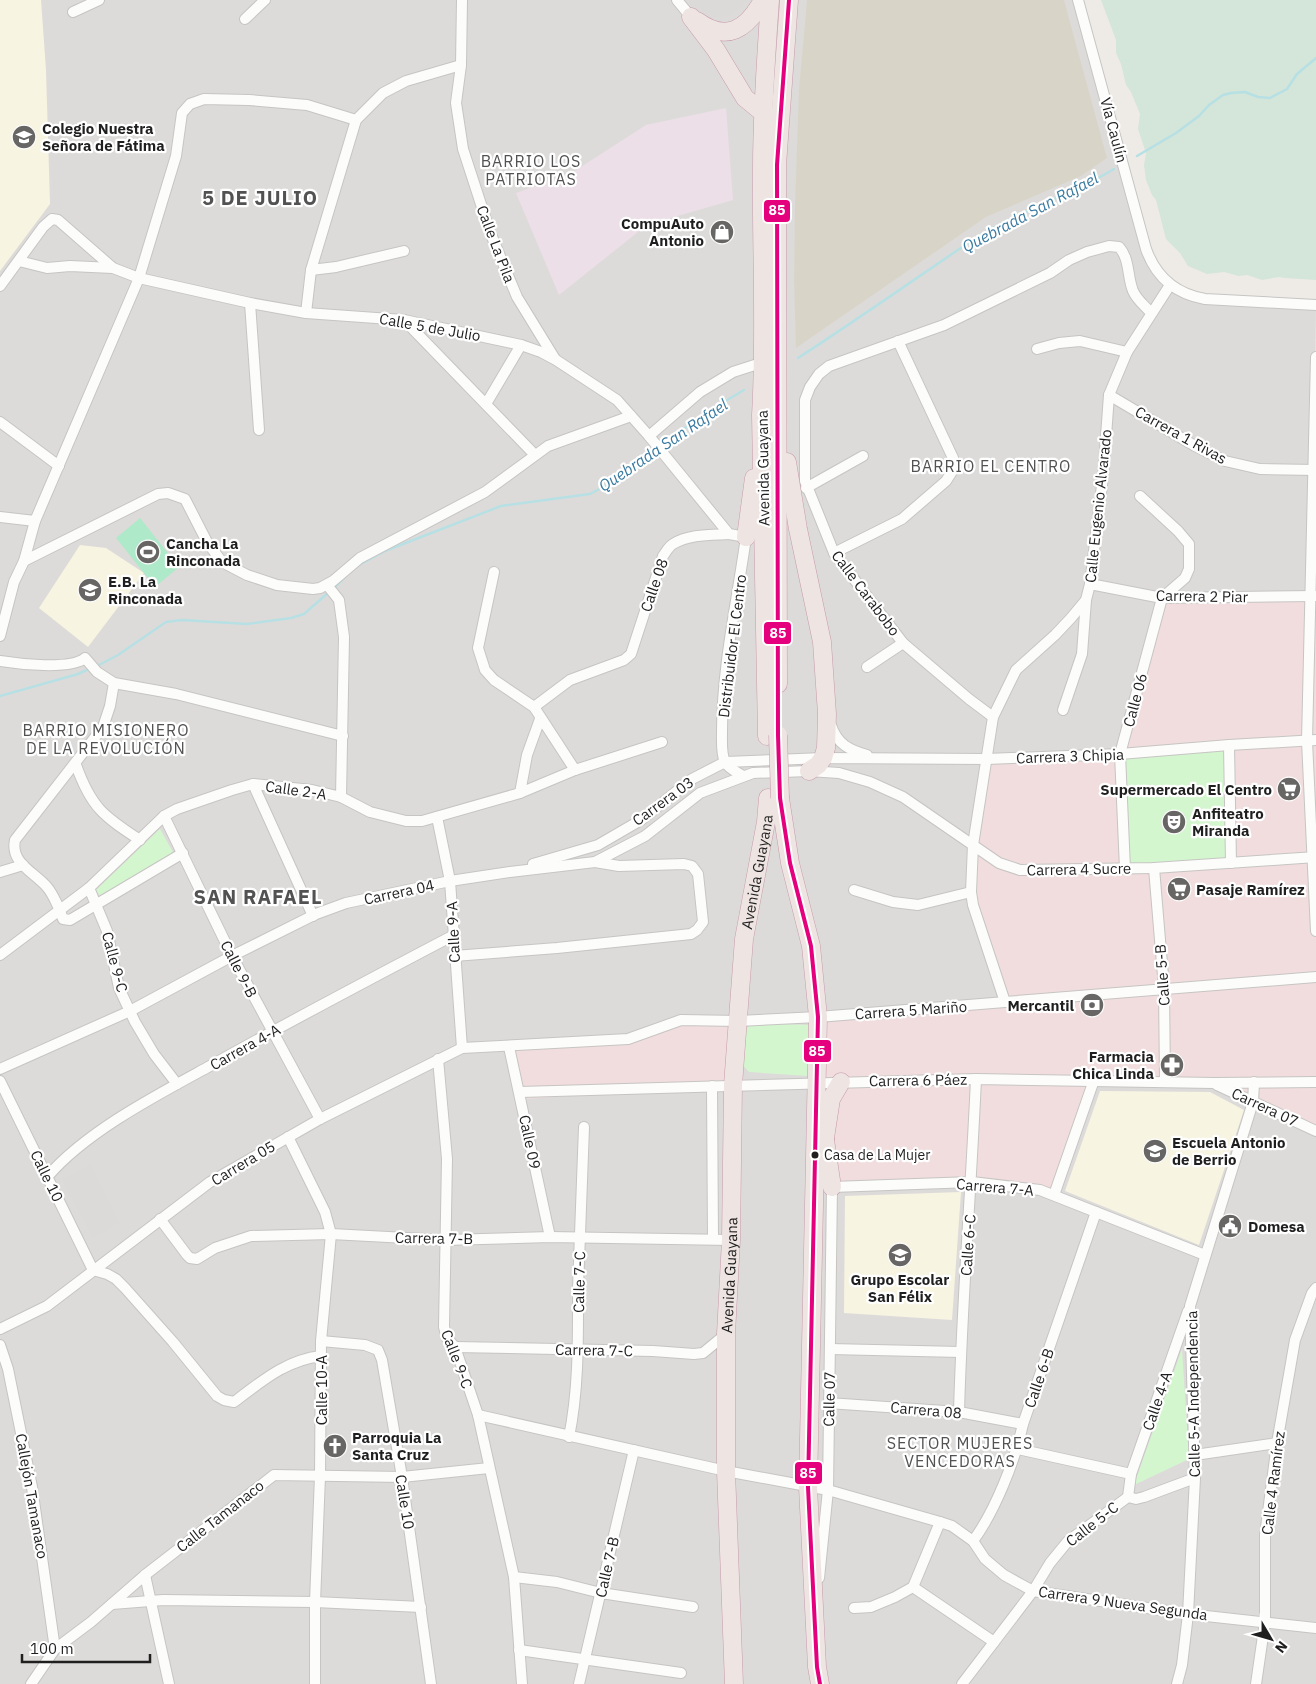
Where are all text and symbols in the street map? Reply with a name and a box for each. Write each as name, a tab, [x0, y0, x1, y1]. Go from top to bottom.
street label: Vía Caulín	[1096, 95, 1132, 165]
place label: Colegio Nuestra Señora de Fátima	[42, 119, 165, 155]
school or university icon: Colegio Nuestra Señora de Fátima	[11, 124, 37, 150]
district label: BARRIO LOS PATRIOTAS	[481, 151, 581, 189]
water label: Quebrada San Rafael	[958, 167, 1102, 256]
district label: 5 DE JULIO	[202, 184, 318, 211]
line badge: 85	[763, 199, 791, 223]
text: 85	[769, 201, 785, 219]
street label: Calle La Pila	[473, 203, 519, 285]
place label: CompuAuto Antonio	[621, 214, 704, 250]
shop icon: CompuAuto Antonio	[709, 219, 735, 245]
street label: Calle 5 de Julio	[378, 309, 482, 345]
water label: Quebrada San Rafael	[595, 394, 732, 496]
street label: Carrera 1 Rivas	[1132, 402, 1230, 468]
street label: Avenida Guayana	[752, 410, 774, 526]
street label: Calle Eugenio Alvarado	[1080, 428, 1116, 584]
district label: BARRIO EL CENTRO	[911, 456, 1071, 476]
place label: Cancha La Rinconada	[166, 534, 241, 570]
sports icon: Cancha La Rinconada	[135, 539, 161, 565]
street label: Calle Carabobo	[828, 546, 904, 640]
street label: Calle 08	[636, 556, 672, 614]
place label: E.B. La Rinconada	[108, 572, 183, 608]
street label: Distribuidor El Centro	[714, 573, 750, 719]
school or university icon: E.B. La Rinconada	[77, 577, 103, 603]
street label: Carrera 2 Piar	[1156, 586, 1249, 606]
line badge: 85	[763, 621, 792, 645]
text: 85	[770, 624, 786, 642]
street label: Calle 06	[1119, 671, 1151, 729]
district label: BARRIO MISIONERO DE LA REVOLUCIÓN	[23, 720, 190, 758]
street label: Carrera 3 Chipia	[1016, 745, 1124, 767]
street label: Carrera 03	[628, 772, 698, 830]
street label: Calle 2-A	[264, 776, 328, 804]
supermarket icon: Supermercado El Centro	[1276, 776, 1302, 802]
place label: Supermercado El Centro	[1100, 780, 1272, 799]
place label: Anfiteatro Miranda	[1192, 804, 1264, 840]
theatre icon: Anfiteatro Miranda	[1161, 809, 1187, 835]
street label: Avenida Guayana	[737, 814, 776, 931]
street label: Carrera 4 Sucre	[1027, 859, 1131, 879]
street label: Carrera 04	[362, 875, 436, 909]
supermarket icon: Pasaje Ramírez	[1166, 876, 1192, 902]
place label: Pasaje Ramírez	[1196, 880, 1305, 899]
district label: SAN RAFAEL	[194, 883, 322, 910]
street label: Calle 9-A	[442, 900, 464, 963]
street label: Calle 9-C	[98, 930, 132, 994]
street label: Calle 9-B	[216, 937, 262, 1001]
street label: Calle 5-B	[1150, 943, 1174, 1007]
bank icon: Mercantil	[1079, 992, 1105, 1018]
place label: Mercantil	[1007, 996, 1074, 1015]
street label: Carrera 5 Mariño	[854, 997, 968, 1023]
street label: Carrera 4-A	[206, 1020, 284, 1074]
line badge: 85	[803, 1039, 832, 1063]
text: 85	[809, 1042, 825, 1060]
place label: Farmacia Chica Linda	[1072, 1047, 1154, 1083]
pharmacy icon: Farmacia Chica Linda	[1159, 1052, 1185, 1078]
street label: Carrera 6 Páez	[869, 1070, 967, 1090]
street label: Carrera 07	[1229, 1083, 1301, 1131]
street label: Calle 09	[515, 1113, 545, 1171]
place label: Escuela Antonio de Berrio	[1172, 1133, 1285, 1169]
street label: Carrera 05	[207, 1136, 279, 1190]
school or university icon: Escuela Antonio de Berrio	[1142, 1138, 1168, 1164]
place label: Casa de La Mujer	[824, 1146, 930, 1164]
street label: Calle 10	[26, 1147, 68, 1205]
marker: Casa de La Mujer	[810, 1150, 820, 1160]
street label: Carrera 7-A	[955, 1174, 1035, 1200]
public building icon: Domesa	[1217, 1213, 1243, 1239]
street label: Calle 6-C	[956, 1214, 980, 1276]
street label: Avenida Guayana	[717, 1217, 741, 1334]
place label: Domesa	[1248, 1217, 1305, 1236]
street label: Carrera 7-B	[395, 1228, 473, 1248]
school or university icon: Grupo Escolar San Félix	[887, 1242, 913, 1268]
street label: Calle 7-C	[569, 1251, 589, 1313]
place label: Grupo Escolar San Félix	[851, 1270, 949, 1306]
street label: Calle 5-A Independencia	[1182, 1310, 1204, 1478]
street label: Calle 9-C	[437, 1327, 477, 1391]
street label: Carrera 7-C	[555, 1340, 633, 1360]
street label: Calle 6-B	[1020, 1346, 1058, 1410]
street label: Calle 10-A	[312, 1354, 331, 1425]
street label: Calle 4-A	[1138, 1368, 1176, 1433]
street label: Calle 07	[819, 1371, 839, 1427]
street label: Carrera 08	[890, 1397, 962, 1423]
place label: Parroquia La Santa Cruz	[352, 1428, 442, 1464]
street label: Calle 4 Ramírez	[1257, 1430, 1289, 1536]
street label: Callejón Tamanaco	[12, 1432, 52, 1560]
church icon: Parroquia La Santa Cruz	[322, 1433, 348, 1459]
district label: SECTOR MUJERES VENCEDORAS	[887, 1433, 1033, 1471]
line badge: 85	[794, 1461, 823, 1485]
text: 85	[800, 1464, 816, 1482]
street label: Calle 10	[391, 1473, 419, 1531]
street label: Calle Tamanaco	[172, 1476, 268, 1556]
street label: Calle 5-C	[1062, 1498, 1122, 1550]
street label: Calle 7-B	[591, 1535, 623, 1599]
street label: Carrera 9 Nueva Segunda	[1037, 1582, 1209, 1624]
north arrow	[1246, 1614, 1296, 1664]
scale bar	[22, 1632, 150, 1664]
text: N	[1271, 1637, 1291, 1657]
text: 100 m	[30, 1639, 74, 1658]

